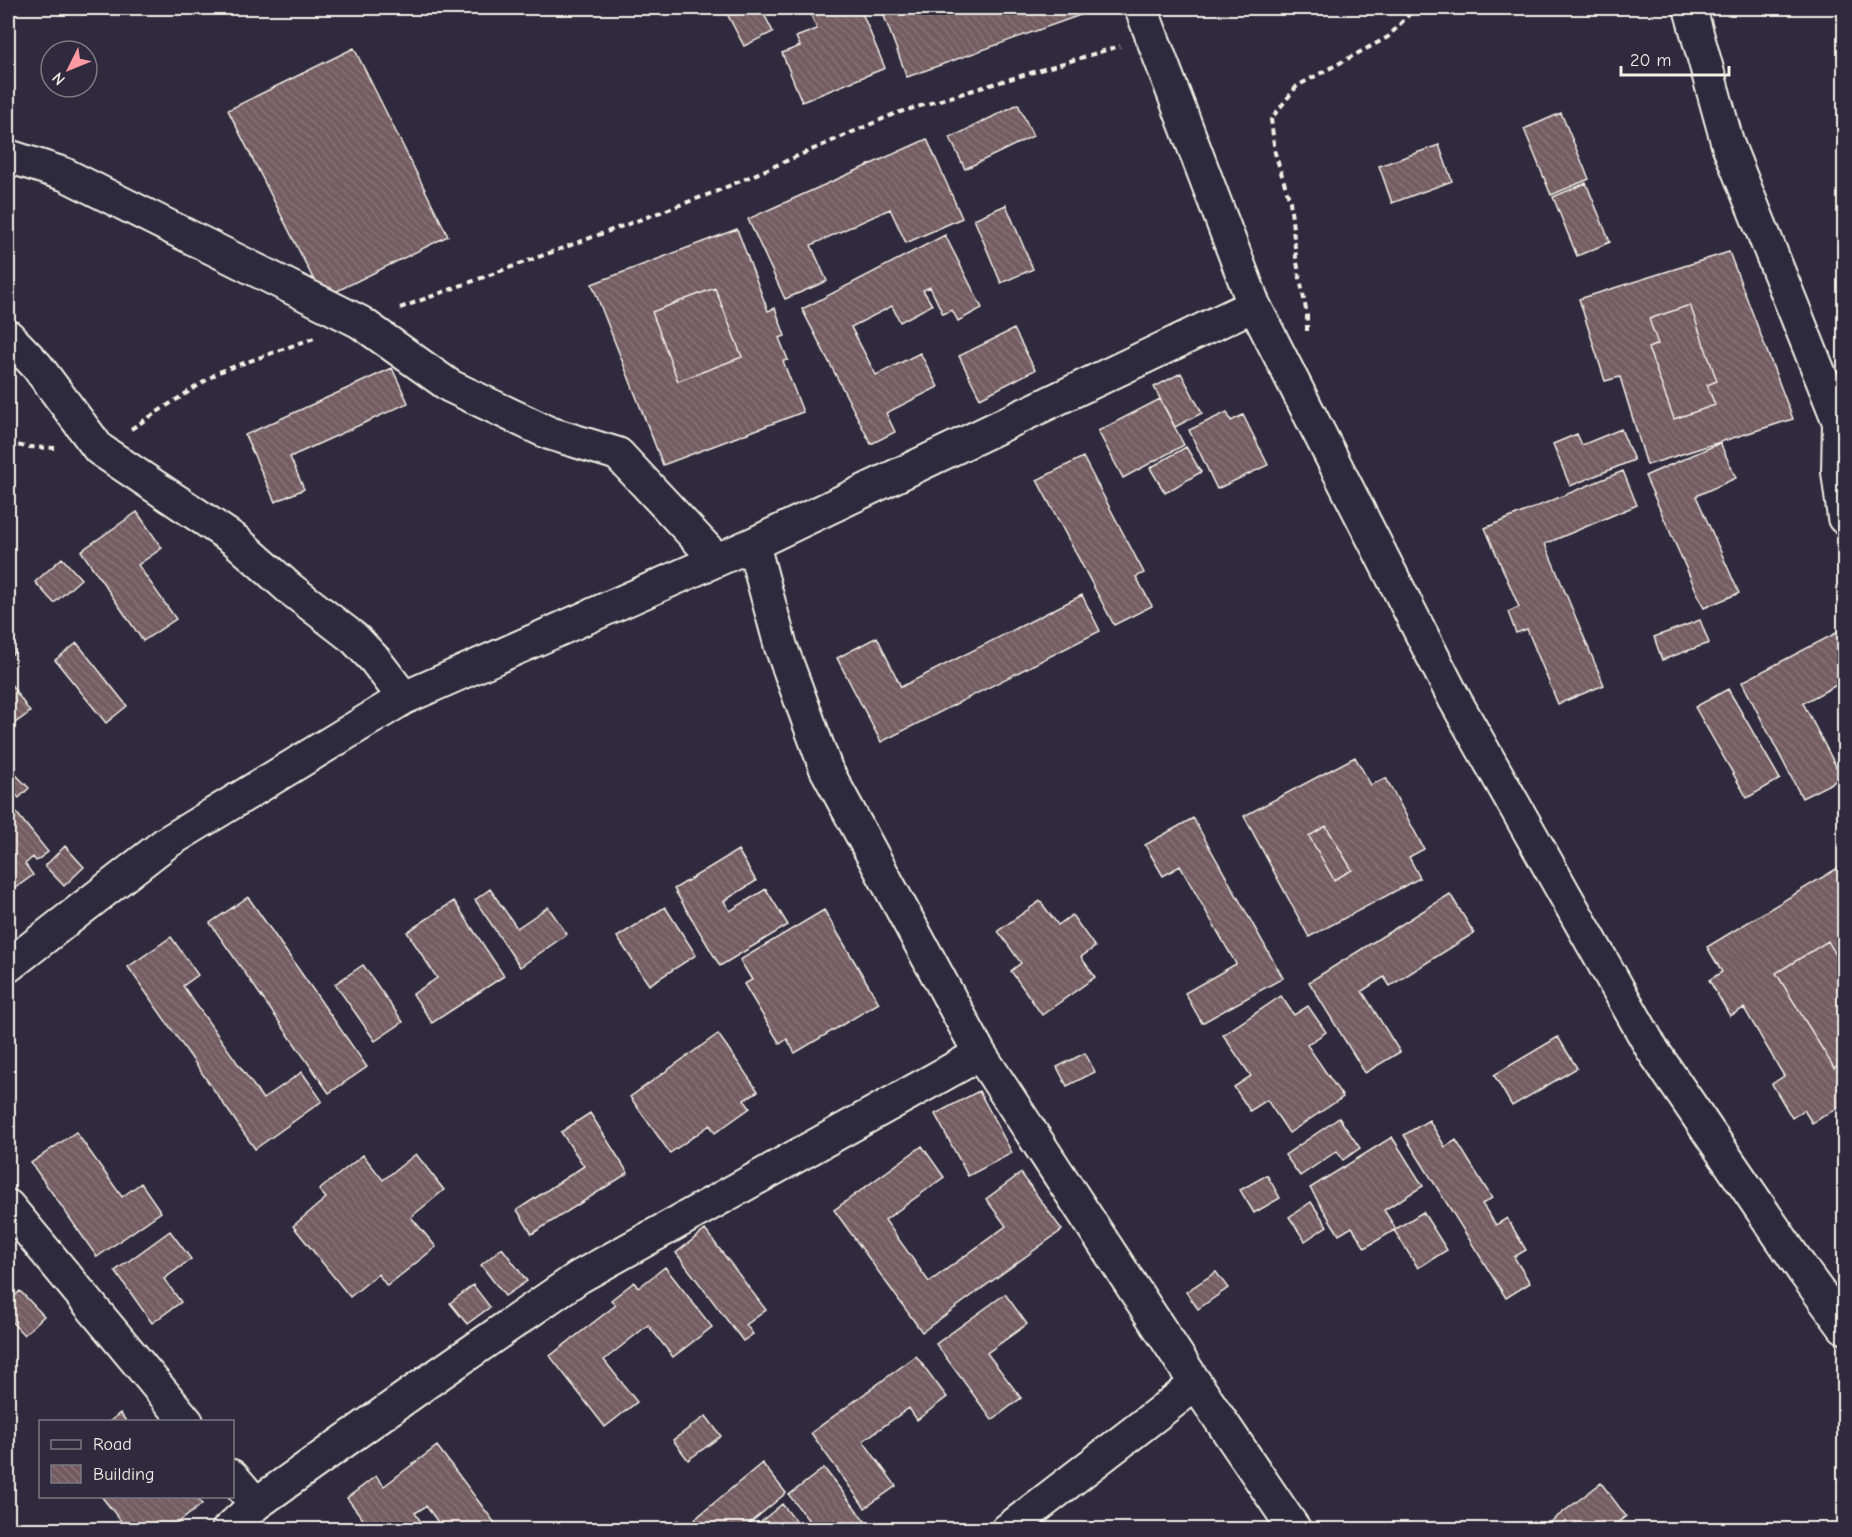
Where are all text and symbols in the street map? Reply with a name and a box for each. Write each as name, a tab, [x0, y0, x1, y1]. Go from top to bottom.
north arrow	[39, 39, 99, 99]
scale bar	[1621, 39, 1729, 77]
text: 20 m	[1630, 50, 1671, 71]
text: N	[49, 69, 69, 89]
legend	[39, 1420, 234, 1498]
text: Road	[93, 1434, 132, 1455]
text: Building	[93, 1464, 155, 1485]

